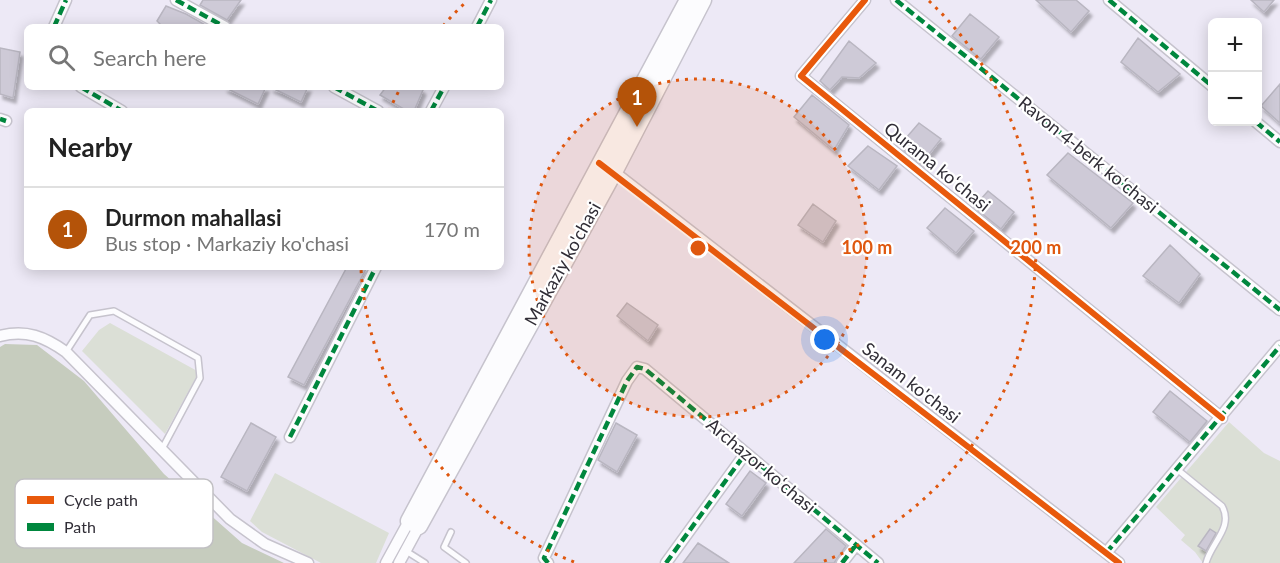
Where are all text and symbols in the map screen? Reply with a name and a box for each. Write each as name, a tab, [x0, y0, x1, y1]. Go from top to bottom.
map controls	[1208, 18, 1262, 126]
button: +	[1208, 18, 1262, 72]
search box	[24, 24, 504, 90]
icon: search	[45, 41, 78, 74]
text: Search here	[93, 44, 206, 71]
button: −	[1208, 72, 1262, 126]
pin: 1	[618, 78, 656, 127]
street label: Ravon 4-berk koʻchasi	[1014, 91, 1163, 217]
street label: Qurama koʻchasi	[880, 117, 995, 216]
text: Nearby	[48, 131, 133, 163]
street label: Markaziy ko'chasi	[519, 198, 605, 329]
text: Durmon mahallasi	[105, 204, 282, 231]
text: 1	[62, 217, 73, 241]
text: 170 m	[424, 217, 480, 241]
text: Bus stop · Markaziy ko'chasi	[105, 231, 349, 255]
text: 100 m	[842, 236, 892, 258]
text: 200 m	[1011, 236, 1061, 258]
centre of rings	[688, 238, 708, 258]
your location	[810, 325, 839, 354]
street label: Sanam ko'chasi	[858, 337, 965, 427]
street label: Archazor ko‘chasi	[702, 413, 821, 517]
legend	[15, 479, 213, 548]
text: Cycle path	[64, 490, 138, 509]
text: Path	[64, 517, 96, 536]

